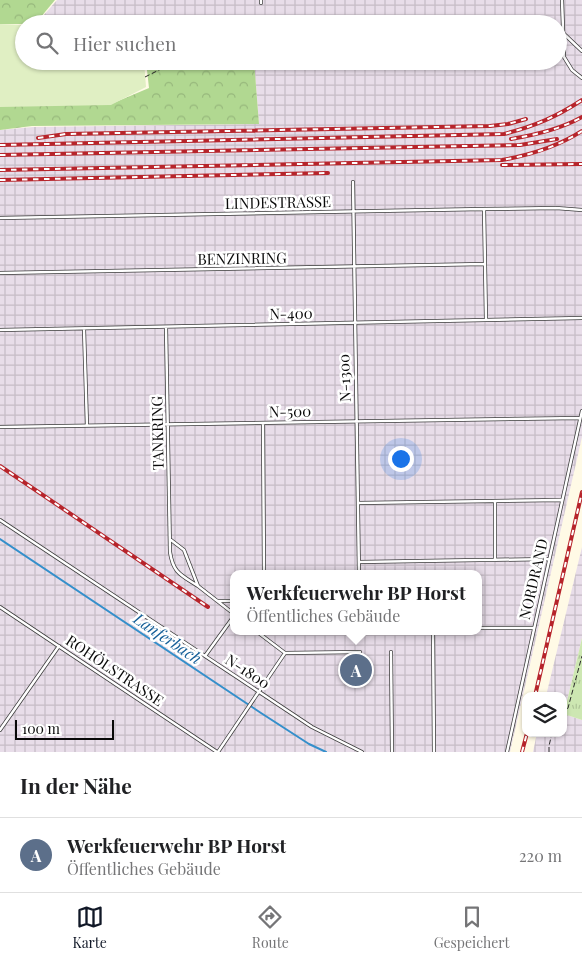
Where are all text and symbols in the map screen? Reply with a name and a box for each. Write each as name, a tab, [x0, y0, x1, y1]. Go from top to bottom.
search box	[15, 15, 567, 70]
icon: search	[33, 29, 61, 57]
text: Hier suchen	[73, 30, 176, 56]
street label: LINDESTRASSE	[225, 191, 331, 213]
street label: BENZINRING	[197, 247, 287, 269]
street label: N-400	[269, 303, 313, 323]
street label: N-1300	[333, 354, 355, 402]
street label: TANKRING	[146, 395, 168, 470]
street label: N-500	[269, 401, 311, 421]
your location	[388, 446, 414, 472]
street label: NORDRAND	[514, 537, 552, 621]
popup	[230, 570, 482, 635]
text: Werkfeuerwehr BP Horst	[246, 579, 466, 605]
text: Öffentliches Gebäude	[246, 605, 400, 626]
water label: Lanferbach	[129, 607, 206, 668]
street label: ROHÖLSTRASSE	[62, 630, 168, 710]
street label: N-1800	[222, 649, 274, 693]
pin: A	[340, 651, 372, 689]
map controls	[522, 692, 567, 737]
button: layers	[522, 692, 567, 737]
scale bar	[15, 717, 114, 740]
text: 100 m	[22, 719, 60, 738]
text: In der Nähe	[20, 771, 132, 799]
text: Werkfeuerwehr BP Horst	[67, 832, 286, 858]
text: A	[31, 845, 41, 866]
text: 220 m	[519, 845, 562, 866]
text: Öffentliches Gebäude	[67, 858, 221, 879]
tab: Karte	[72, 903, 107, 952]
tab: Route	[252, 903, 289, 952]
tab: Gespeichert	[434, 903, 510, 952]

